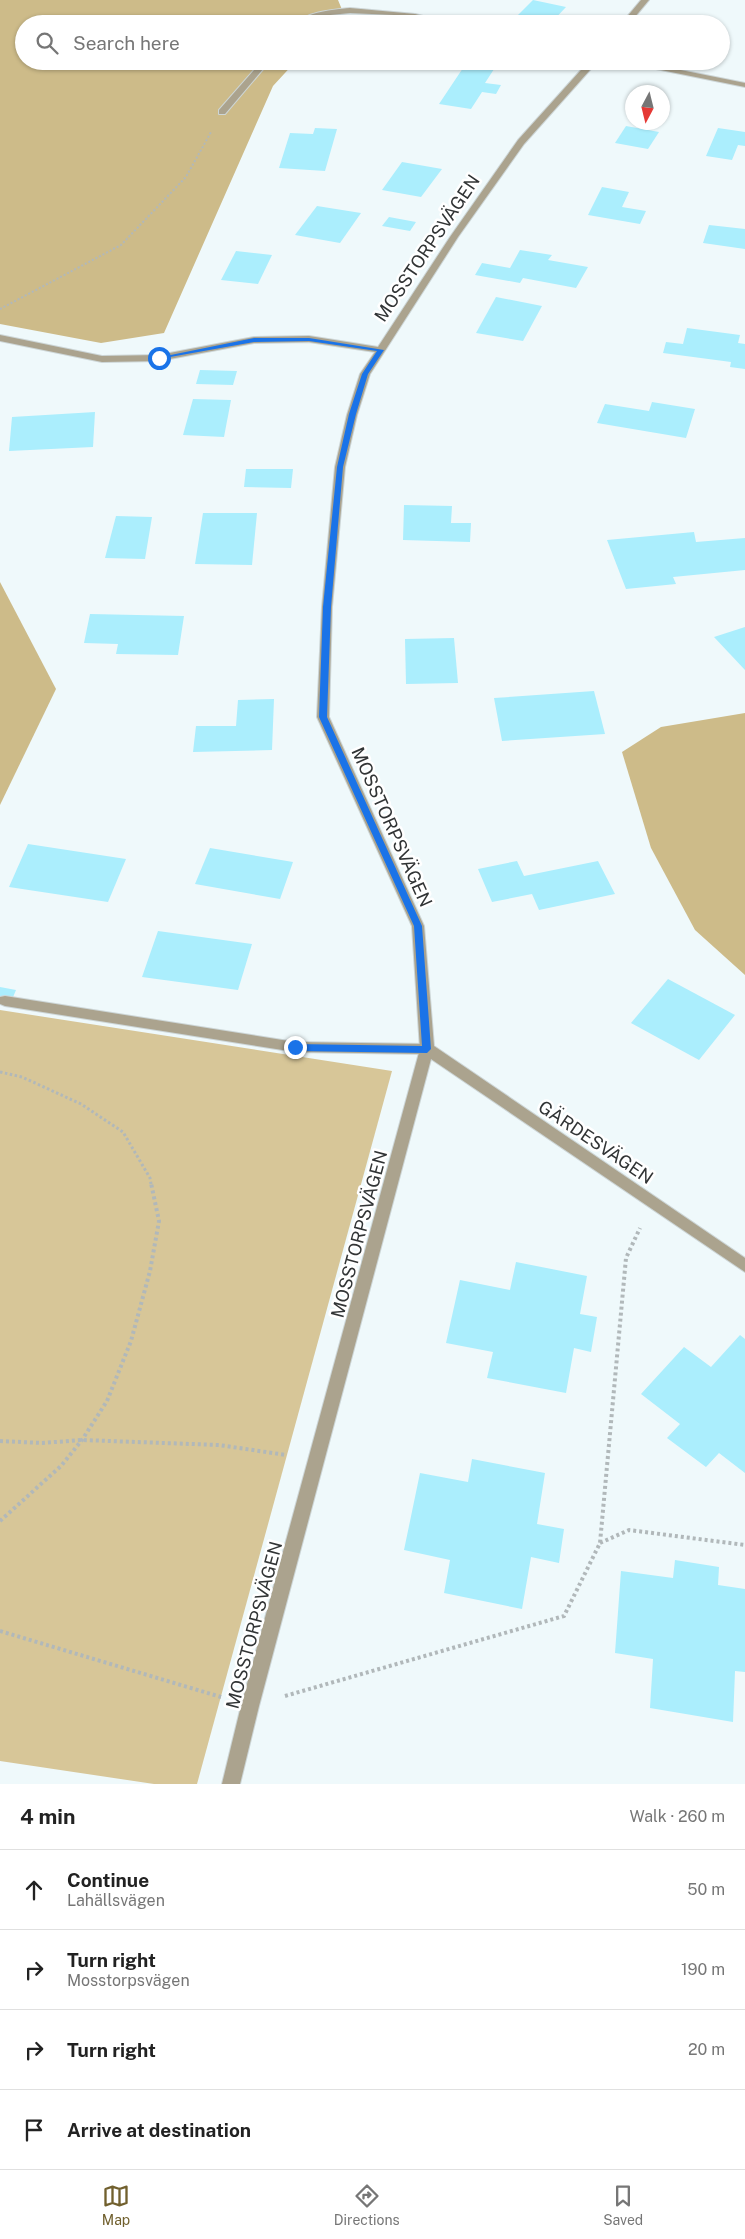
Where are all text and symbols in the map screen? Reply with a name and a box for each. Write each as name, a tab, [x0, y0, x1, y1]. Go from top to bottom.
search box	[15, 15, 730, 70]
icon: search	[33, 29, 61, 57]
text: Search here	[73, 32, 180, 54]
north arrow	[625, 85, 670, 130]
street label: MOSSTORPSVÄGEN	[369, 170, 484, 325]
route start	[148, 347, 171, 370]
street label: MOSSTORPSVÄGEN	[347, 743, 438, 910]
route end	[284, 1036, 307, 1059]
street label: GÄRDESVÄGEN	[535, 1095, 658, 1188]
street label: MOSSTORPSVÄGEN	[326, 1148, 391, 1320]
street label: MOSSTORPSVÄGEN	[221, 1539, 286, 1711]
text: 4 min	[20, 1804, 75, 1829]
text: Walk · 260 m	[630, 1807, 725, 1826]
text: Continue	[67, 1869, 149, 1891]
icon: ahead	[20, 1876, 48, 1904]
text: 50 m	[687, 1880, 725, 1899]
text: Lahällsvägen	[67, 1891, 165, 1910]
text: Turn right	[67, 1949, 156, 1971]
icon: right	[20, 1956, 48, 1984]
text: 190 m	[681, 1960, 725, 1979]
text: Mosstorpsvägen	[67, 1971, 190, 1990]
icon: right	[20, 2036, 48, 2064]
text: Turn right	[67, 2039, 156, 2061]
text: 20 m	[688, 2040, 725, 2059]
icon: arrive	[20, 2116, 48, 2144]
text: Arrive at destination	[67, 2119, 251, 2141]
tab: Map	[102, 2182, 130, 2228]
tab: Directions	[334, 2182, 400, 2228]
tab: Saved	[603, 2182, 643, 2228]

